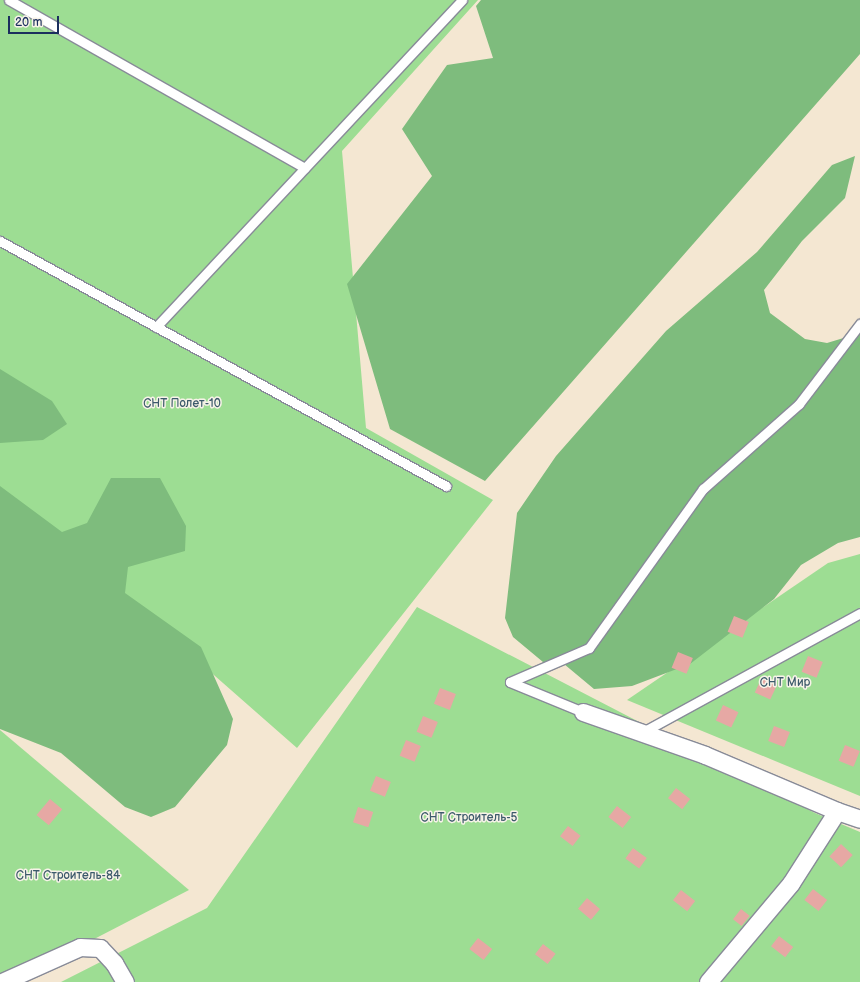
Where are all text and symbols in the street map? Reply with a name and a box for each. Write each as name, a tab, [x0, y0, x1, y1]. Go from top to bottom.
scale bar	[10, 8, 61, 34]
text: 20 m	[15, 15, 42, 30]
park label: СНТ Полет-10	[143, 397, 221, 411]
park label: СНТ Мир	[760, 676, 810, 690]
park label: СНТ Строитель-5	[421, 811, 517, 825]
park label: СНТ Строитель-84	[16, 869, 120, 883]

